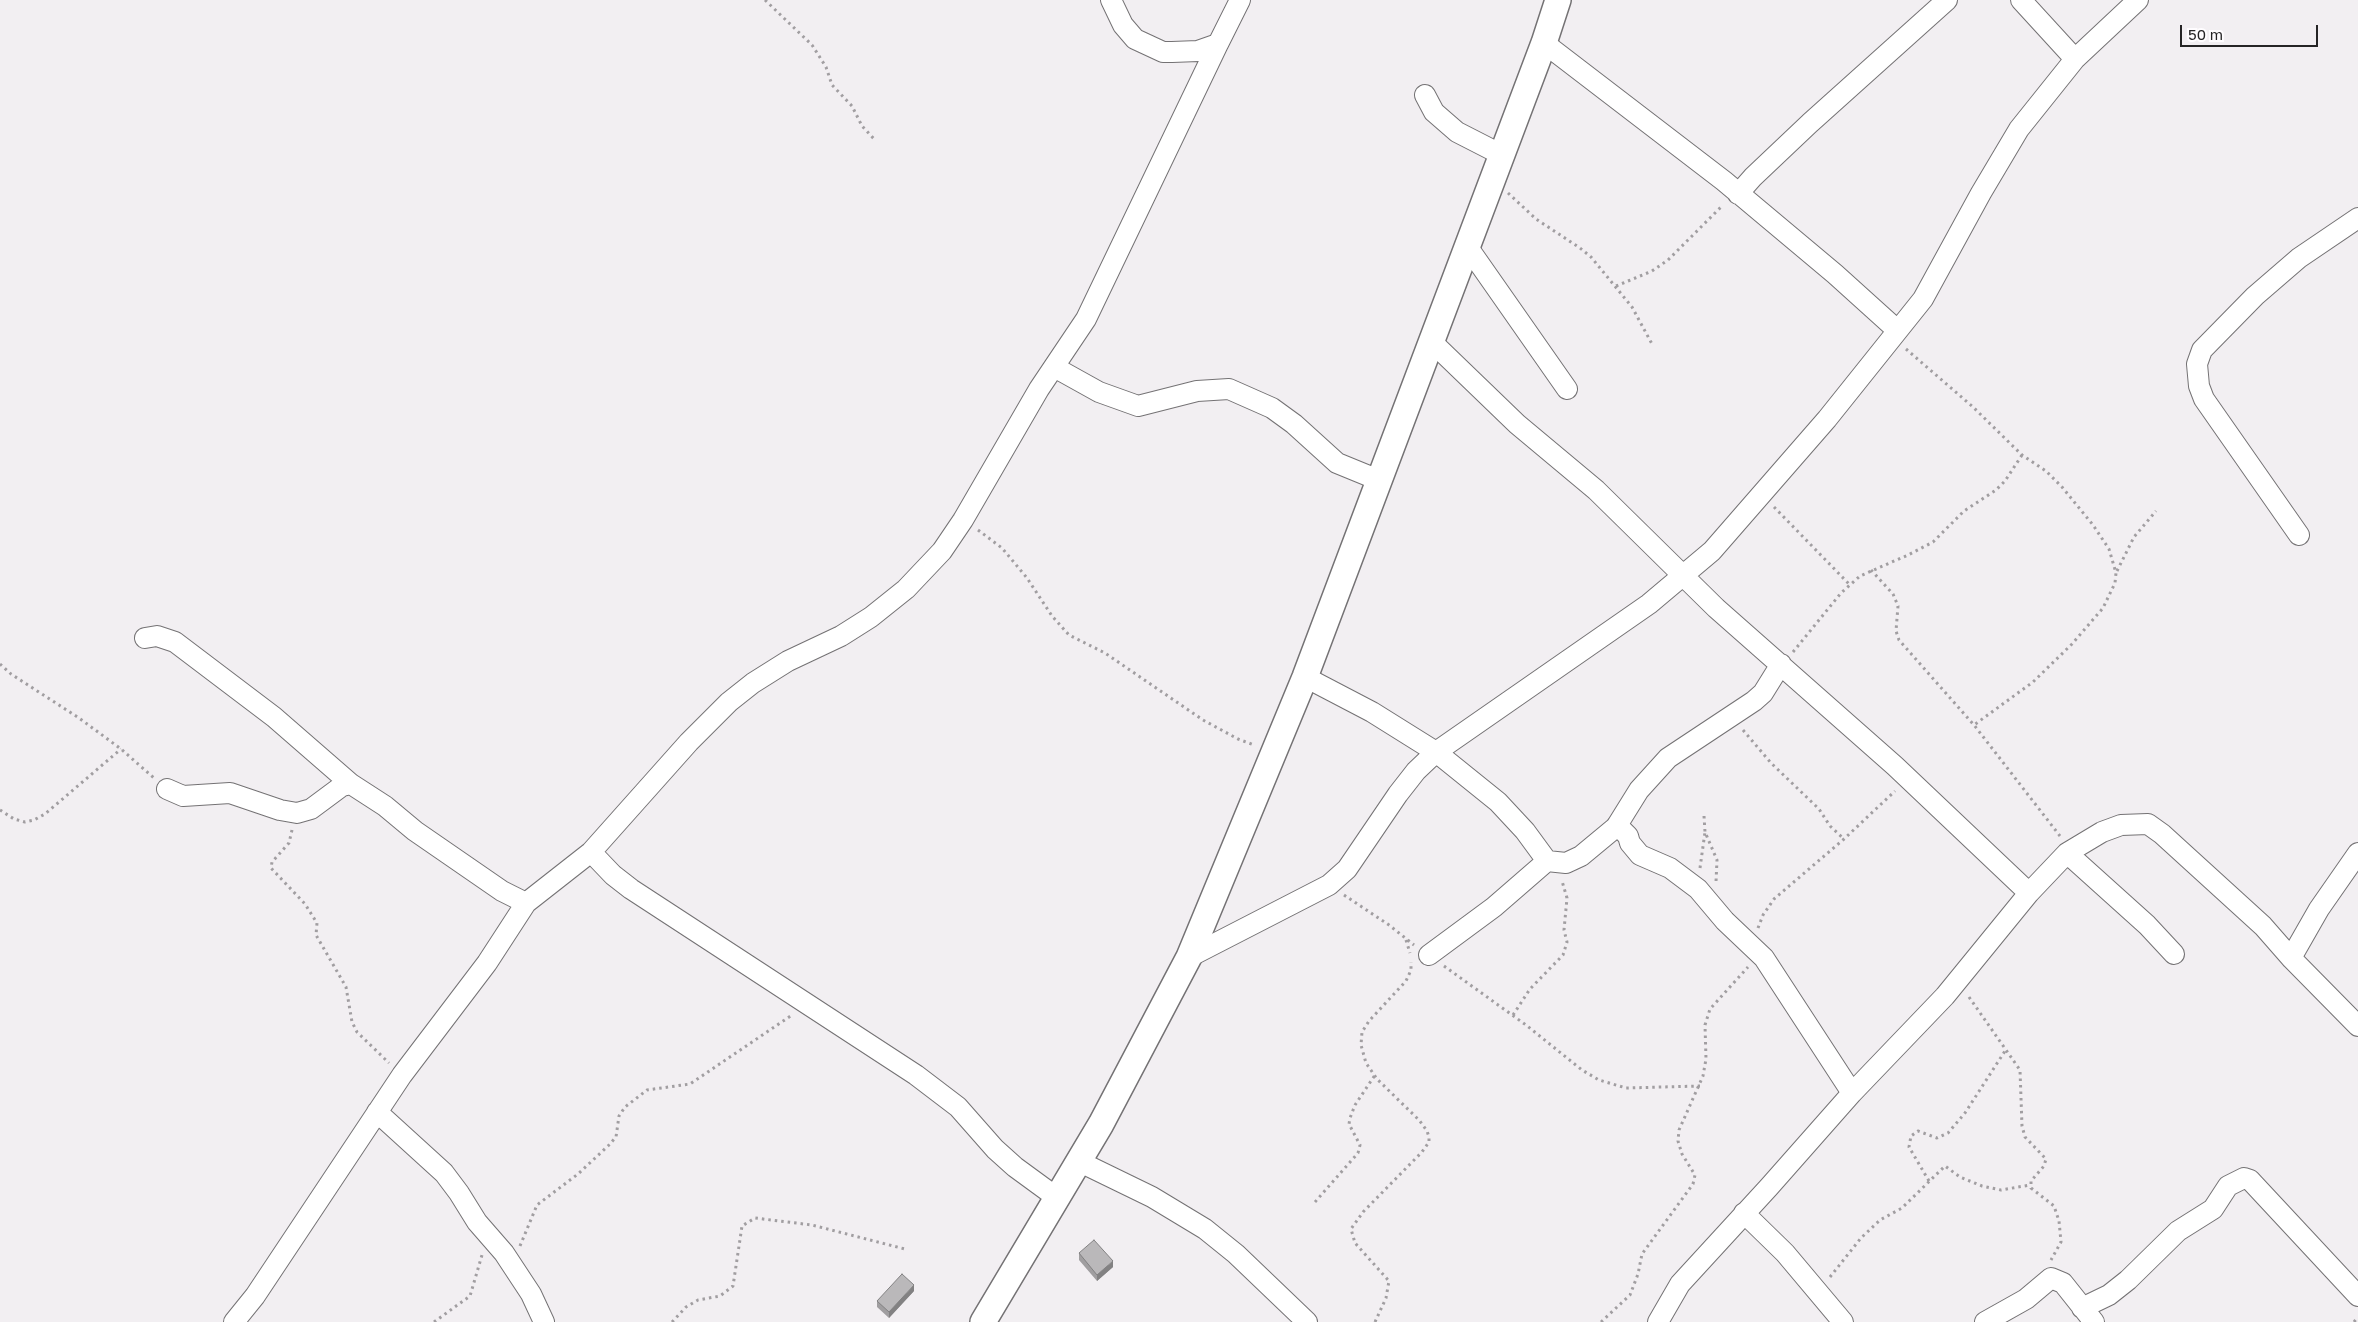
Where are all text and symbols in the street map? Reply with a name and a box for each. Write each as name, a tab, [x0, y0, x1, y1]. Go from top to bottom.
scale bar	[2183, 15, 2320, 47]
text: 50 m	[2188, 25, 2223, 43]

